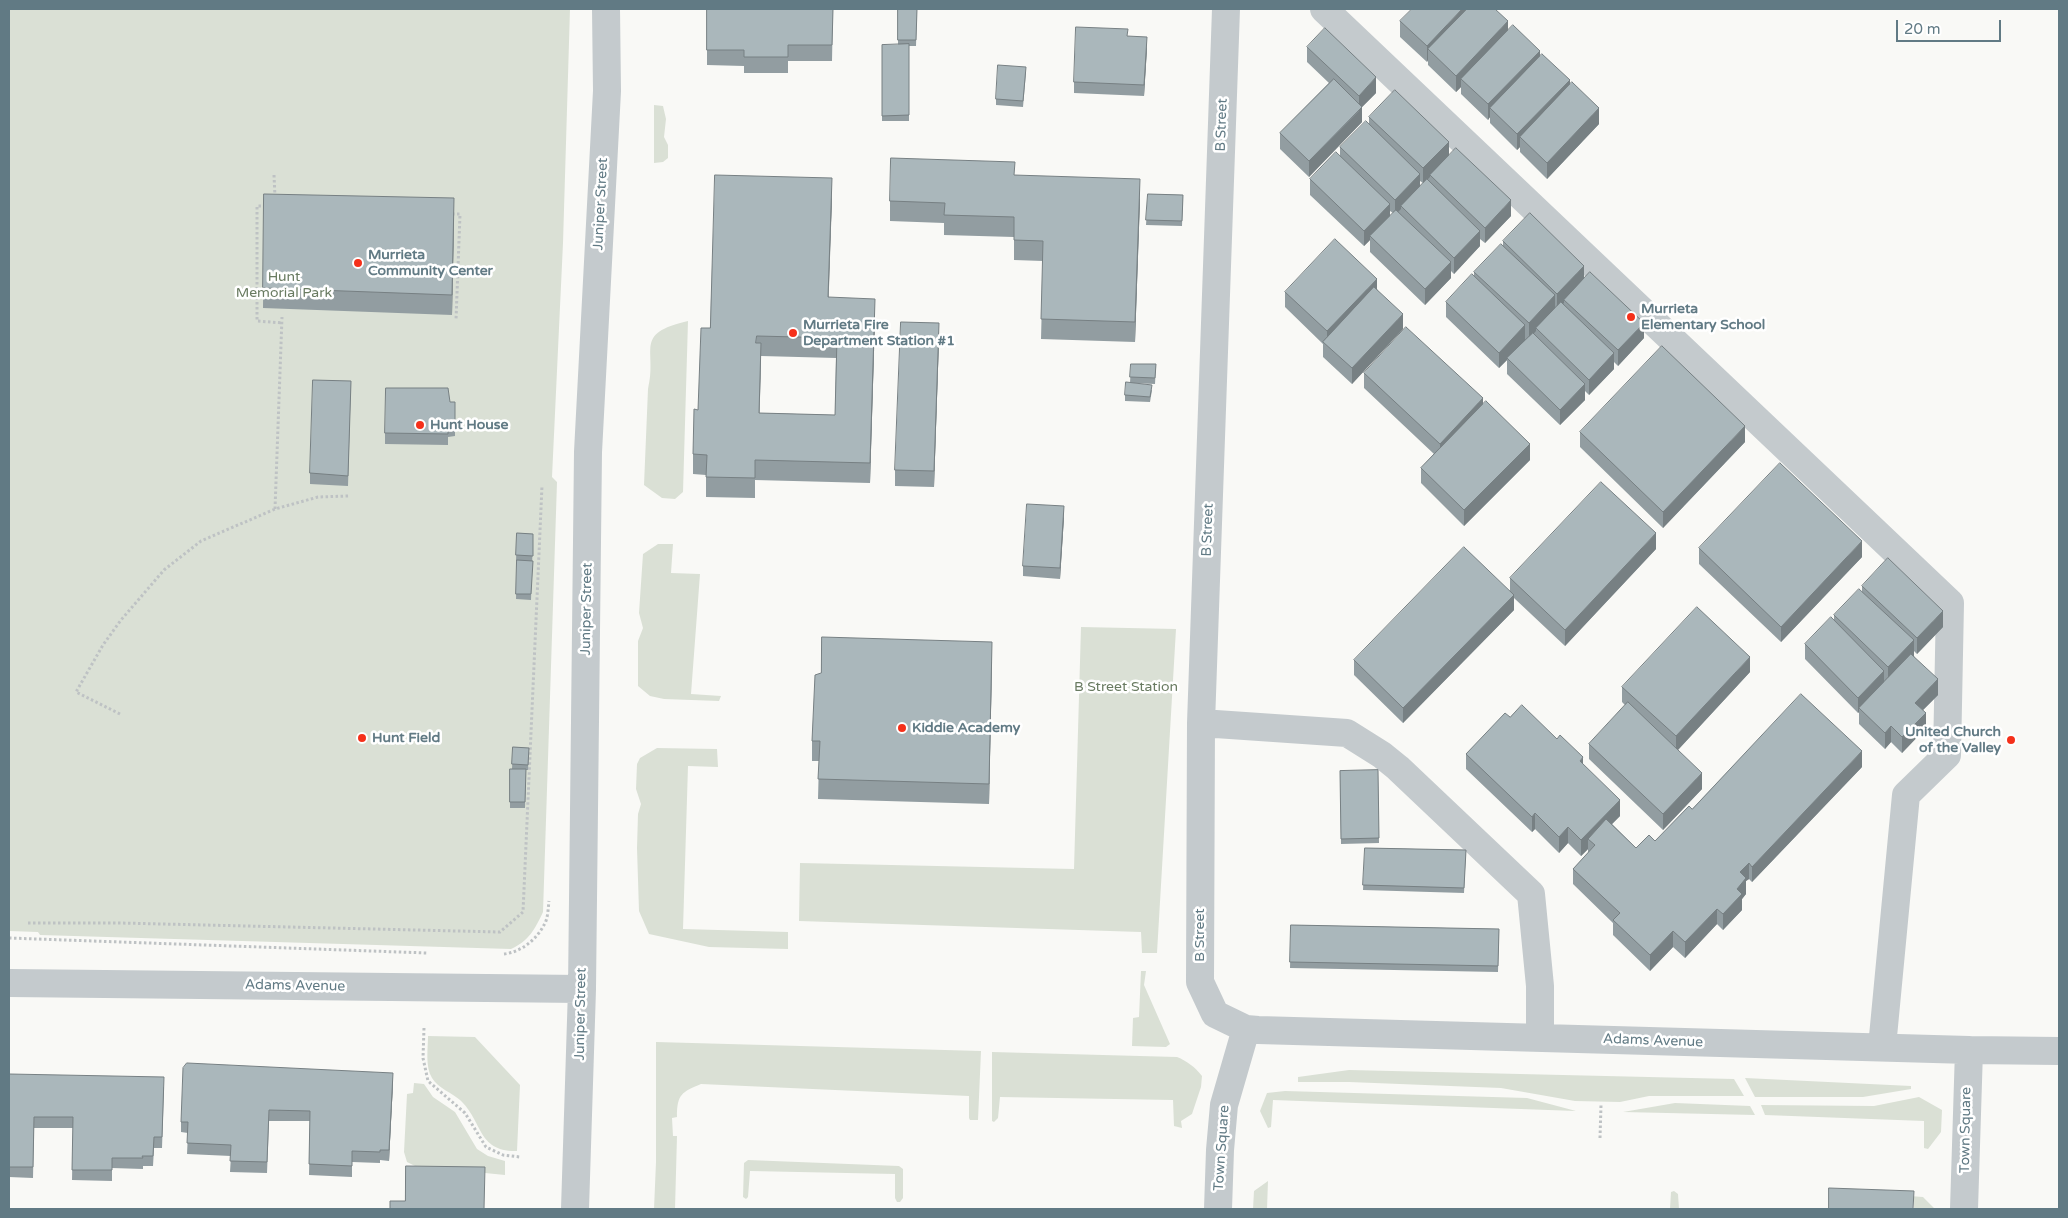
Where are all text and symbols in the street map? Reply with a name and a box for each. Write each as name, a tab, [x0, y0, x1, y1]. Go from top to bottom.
scale bar	[1898, 10, 2003, 42]
text: 20 m	[1904, 20, 1941, 38]
street label: B Street	[1213, 98, 1231, 152]
street label: Juniper Street	[590, 157, 612, 251]
place label: Murrieta Community Center	[368, 247, 493, 280]
marker: Murrieta Community Center	[352, 257, 364, 269]
park label: Hunt Memorial Park	[236, 269, 332, 302]
place label: Murrieta Elementary School	[1641, 301, 1765, 334]
marker: Murrieta Elementary School	[1625, 311, 1637, 323]
place label: Murrieta Fire Department Station #1	[803, 317, 955, 350]
marker: Murrieta Fire Department Station #1	[787, 327, 799, 339]
place label: Hunt House	[430, 417, 508, 433]
marker: Hunt House	[414, 419, 426, 431]
street label: B Street	[1199, 503, 1217, 557]
street label: Juniper Street	[578, 562, 596, 656]
park label: B Street Station	[1074, 679, 1178, 695]
place label: Kiddie Academy	[912, 720, 1020, 736]
marker: Kiddie Academy	[896, 722, 908, 734]
place label: United Church of the Valley	[1905, 724, 2001, 756]
place label: Hunt Field	[372, 730, 440, 746]
marker: Hunt Field	[356, 732, 368, 744]
marker: United Church of the Valley	[2005, 734, 2017, 746]
street label: B Street	[1192, 908, 1208, 962]
street label: Juniper Street	[572, 967, 590, 1061]
street label: Adams Avenue	[245, 977, 345, 995]
street label: Adams Avenue	[1603, 1031, 1703, 1051]
street label: Town Square	[1957, 1087, 1975, 1173]
street label: Town Square	[1211, 1104, 1233, 1192]

